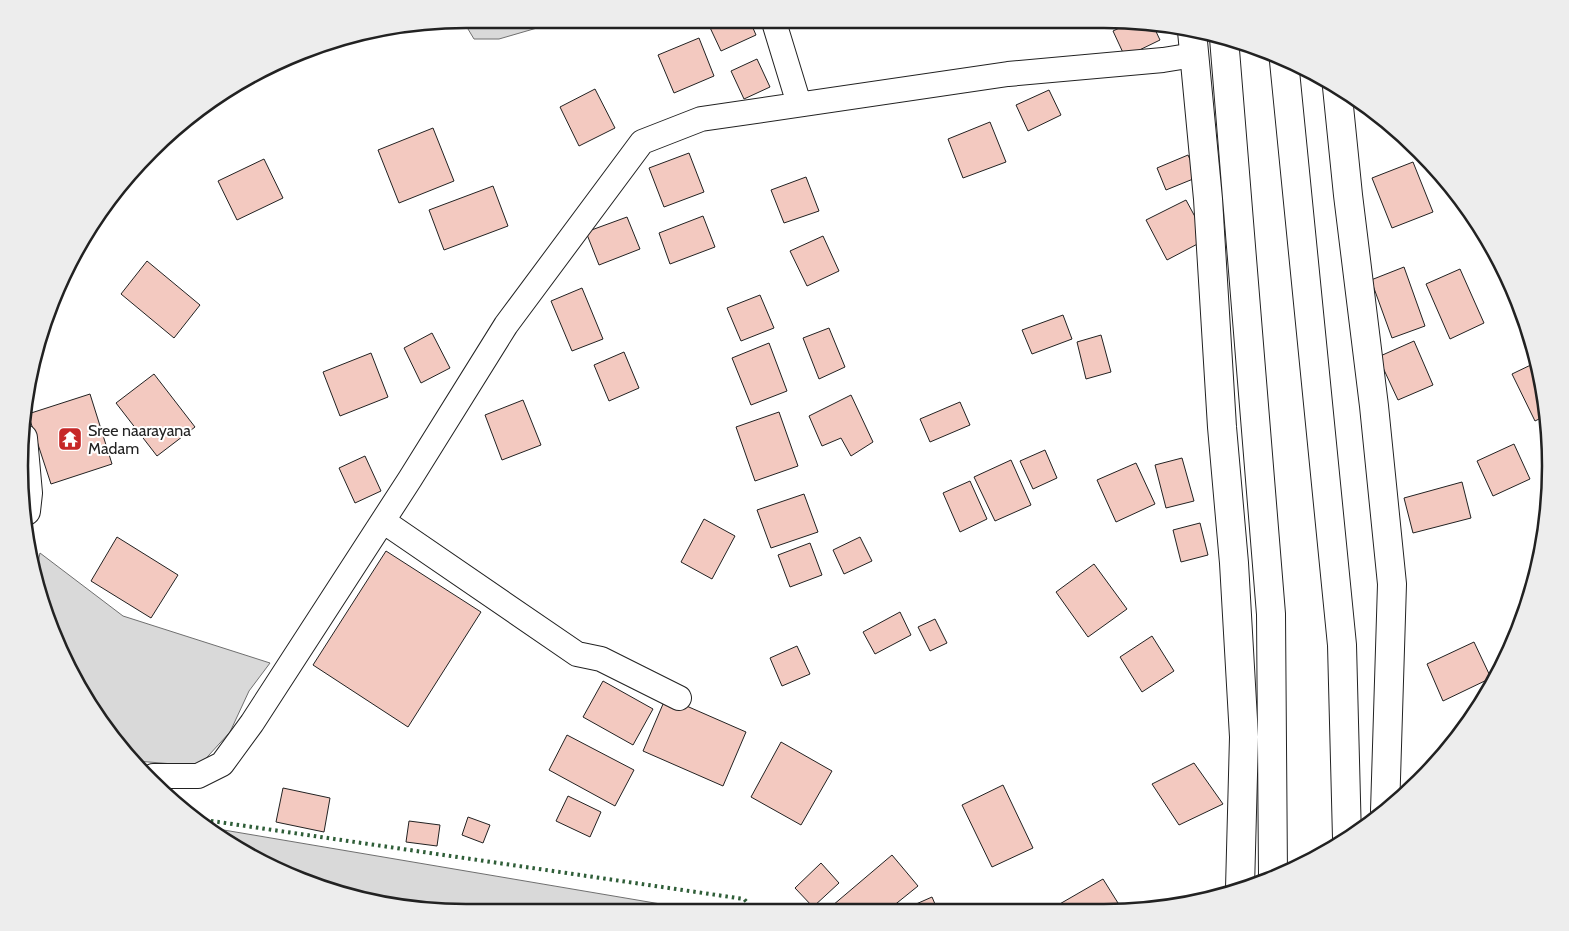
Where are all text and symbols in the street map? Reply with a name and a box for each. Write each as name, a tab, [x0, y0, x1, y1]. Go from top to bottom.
place label: Sree naarayana Madam	[88, 421, 191, 458]
temple icon: Sree naarayana Madam	[57, 426, 83, 452]

